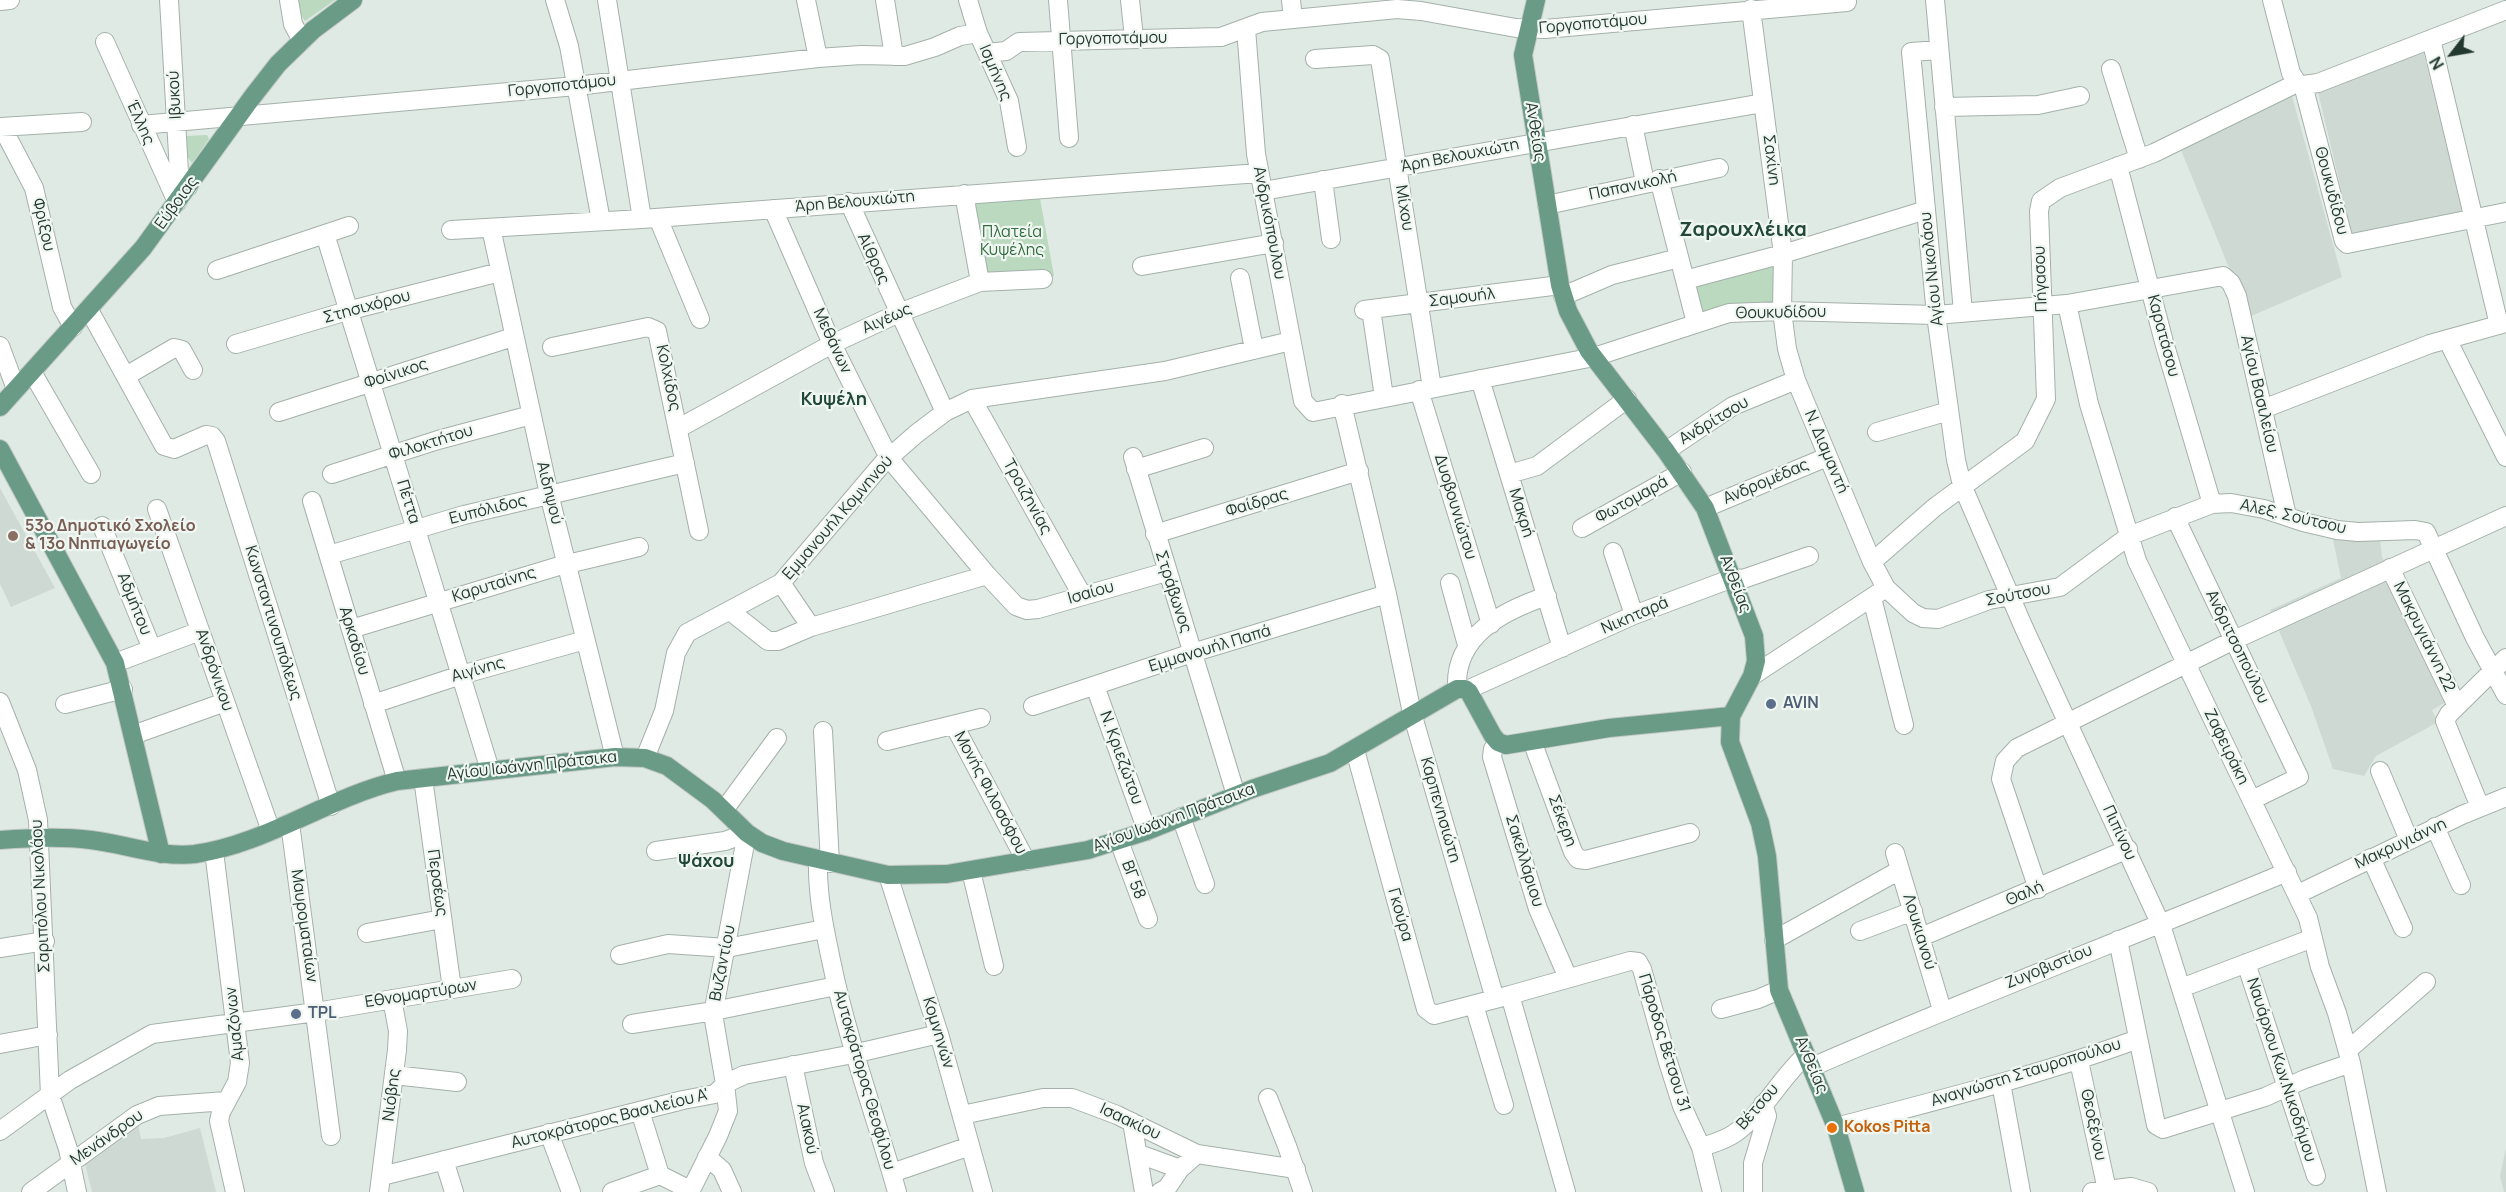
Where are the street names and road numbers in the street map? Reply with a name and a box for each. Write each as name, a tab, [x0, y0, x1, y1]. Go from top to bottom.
street label: Γοργοποτάμου	[1538, 10, 1648, 38]
street label: Γοργοποτάμου	[1058, 28, 1168, 50]
street label: Ισμήνης	[975, 42, 1015, 104]
street label: Ιβυκού	[164, 70, 186, 120]
street label: Γοργοποτάμου	[507, 71, 617, 101]
street label: Έλλης	[122, 98, 158, 148]
street label: Ανθείας	[1521, 101, 1549, 163]
street label: Σαχίνη	[1758, 133, 1784, 187]
street label: Άρη Βελουχιώτη	[1399, 135, 1521, 177]
street label: Θουκυδίδου	[2310, 145, 2352, 237]
street label: Ανδρικόπουλου	[1249, 165, 1289, 281]
street label: Παπανικολή	[1587, 167, 1679, 205]
street label: Εύβοιας	[151, 173, 203, 233]
street label: Μίχου	[1391, 184, 1417, 232]
street label: Άρη Βελουχιώτη	[794, 187, 916, 217]
street label: Φρίξου	[28, 197, 58, 253]
street label: Αγίου Νικολάου	[1916, 211, 1948, 327]
street label: Αίθρας	[853, 230, 893, 288]
street label: Πήγασου	[2030, 245, 2052, 313]
street label: Σαμουήλ	[1428, 284, 1496, 312]
street label: Στησιχόρου	[321, 286, 413, 328]
street label: Καρατάσου	[2143, 293, 2183, 379]
street label: Αιγέως	[859, 300, 915, 338]
street label: Θουκυδίδου	[1736, 303, 1826, 323]
street label: Μεθάνων	[809, 305, 855, 377]
street label: Αγίου Βασιλείου	[2236, 333, 2282, 455]
street label: Κολχίδος	[652, 343, 684, 413]
street label: Φοίνικος	[362, 355, 430, 393]
street label: Ανδρίτσου	[1676, 393, 1752, 449]
street label: Ν. Διαμαντή	[1800, 407, 1852, 497]
street label: Φιλοκτήτου	[387, 421, 475, 465]
street label: Εμμανουήλ Κομνηνού	[779, 452, 897, 584]
street label: Δυοβουνιώτου	[1430, 452, 1480, 562]
street label: Ανδρομέδας	[1720, 455, 1812, 509]
street label: Τροιζηνίας	[998, 456, 1056, 538]
street label: Αιδηψού	[532, 460, 566, 526]
street label: Φωτομαρά	[1592, 472, 1672, 528]
street label: Πέττα	[392, 478, 424, 526]
street label: Φαίδρας	[1224, 484, 1290, 522]
street label: Μακρή	[1504, 486, 1538, 540]
street label: Ευπόλιδος	[447, 491, 529, 529]
street label: Αλεξ. Σούτσου	[2238, 495, 2348, 539]
street label: Κωνσταντινουπόλεως	[240, 543, 306, 703]
street label: Στράβωνος	[1151, 548, 1195, 636]
street label: Ανθείας	[1715, 553, 1755, 615]
street label: Καρυταίνης	[450, 563, 538, 607]
street label: Αδμήτου	[113, 570, 155, 638]
street label: Ισαίου	[1066, 577, 1116, 609]
street label: Σούτσου	[1984, 579, 2052, 611]
street label: Μακρυγιάννη 22	[2389, 579, 2459, 695]
street label: Ανδριτσοπούλου	[2201, 587, 2273, 707]
street label: Νικηταρά	[1599, 593, 1671, 639]
street label: Αρκαδίου	[334, 604, 374, 678]
street label: Εμμανουήλ Παπά	[1147, 621, 1273, 677]
street label: Ανδρόνικου	[191, 626, 237, 714]
street label: Αιγίνης	[449, 653, 507, 687]
street label: Ζαφειράκη	[2199, 706, 2253, 788]
street label: Ν. Κριεζώτου	[1095, 709, 1147, 807]
street label: Μονής Φιλοσόφου	[950, 728, 1030, 858]
street label: Αγίου Ιωάννη Πράτσικα	[446, 748, 618, 784]
street label: Καρπενησιώτη	[1416, 755, 1464, 865]
street label: Αγίου Ιωάννη Πράτσικα	[1090, 780, 1258, 856]
street label: Σέκερη	[1544, 793, 1580, 849]
street label: Πιπίνου	[2098, 803, 2140, 863]
street label: Σακελλάριου	[1501, 813, 1547, 909]
street label: Μακρυγιάννη	[2352, 814, 2450, 874]
street label: Σαριπόλου Νικολάου	[27, 819, 55, 973]
street label: Περσέως	[423, 848, 451, 918]
street label: ΒΓ 58	[1117, 858, 1149, 902]
street label: Μαυροματαίων	[287, 868, 321, 984]
street label: Θαλή	[2003, 877, 2047, 911]
street label: Γκούρα	[1383, 886, 1417, 944]
street label: Λουκιανού	[1898, 892, 1940, 972]
street label: Βυζαντίου	[706, 923, 740, 1003]
street label: Ζυγοβιστίου	[2003, 941, 2095, 993]
street label: Πάροδος Βέτσου 31	[1634, 972, 1694, 1114]
street label: Εθνομαρτύρων	[364, 976, 478, 1012]
street label: Ναυάρχου Κων.Νικοδήμου	[2242, 976, 2320, 1164]
street label: Αμαζόνων	[222, 986, 248, 1062]
street label: Αυτοκράτορος Θεοφίλου	[829, 988, 899, 1172]
street label: Κομνηνών	[918, 995, 958, 1071]
street label: Ανθείας	[1790, 1034, 1832, 1096]
street label: Αναγνώστη Σταυροπούλου	[1929, 1035, 2123, 1111]
street label: Νιόβης	[379, 1068, 405, 1122]
street label: Βέτσου	[1733, 1080, 1783, 1134]
street label: Αυτοκράτορος Βασιλείου A'	[509, 1085, 711, 1153]
street label: Θεοξένου	[2076, 1088, 2110, 1162]
street label: Ισαακίου	[1097, 1100, 1163, 1144]
street label: Αιακού	[792, 1102, 822, 1156]
street label: Μενάνδρου	[67, 1106, 147, 1170]

